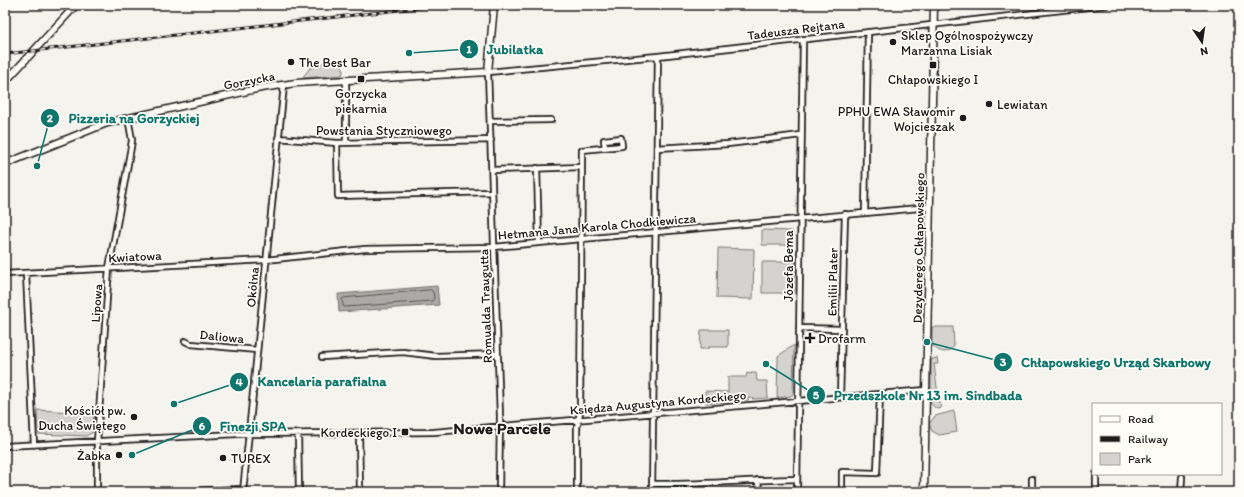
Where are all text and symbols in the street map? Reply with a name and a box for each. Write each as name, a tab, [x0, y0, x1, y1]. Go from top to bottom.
street label: Tadeusza Rejtana	[747, 16, 846, 43]
north arrow	[1182, 22, 1222, 62]
place label: Sklep Ogólnospożywczy Marzanna Lisiak	[901, 28, 1033, 58]
callout: Jubilatka	[459, 36, 551, 62]
marker: Sklep Ogólnospożywczy Marzanna Lisiak	[888, 37, 898, 47]
text: Jubilatka	[486, 41, 544, 58]
text: 1	[466, 42, 472, 56]
text: N	[1199, 44, 1209, 58]
place label: The Best Bar	[299, 55, 372, 70]
marker: The Best Bar	[286, 57, 296, 67]
marker: Chłapowskiego I	[928, 60, 938, 70]
street label: Gorzycka	[222, 68, 277, 93]
place label: Chłapowskiego I	[888, 72, 978, 87]
marker: Gorzycka piekarnia	[356, 74, 366, 84]
place label: Gorzycka piekarnia	[335, 86, 388, 116]
place label: Lewiatan	[997, 97, 1048, 112]
marker: Lewiatan	[984, 99, 994, 109]
place label: PPHU EWA Sławomir Wojcieszak	[838, 104, 956, 134]
callout: Pizzeria na Gorzyckiej	[40, 105, 208, 131]
text: Pizzeria na Gorzyckiej	[68, 110, 200, 127]
text: 2	[47, 111, 54, 125]
marker: PPHU EWA Sławomir Wojcieszak	[958, 113, 968, 123]
street label: Powstania Styczniowego	[316, 123, 452, 138]
street label: Dezyderego Chłapowskiego	[910, 172, 927, 324]
street label: Hetmana Jana Karola Chodkiewicza	[497, 210, 697, 243]
street label: Józefa Bema	[781, 230, 796, 302]
street label: Kwiatowa	[108, 248, 163, 265]
street label: Romualda Traugutta	[476, 248, 495, 363]
street label: Emilii Plater	[824, 248, 841, 316]
street label: Okólna	[243, 266, 262, 308]
street label: Lipowa	[88, 283, 105, 323]
street label: Daliowa	[199, 327, 245, 346]
place label: Drofarm	[818, 331, 866, 346]
marker: Drofarm	[805, 333, 815, 343]
callout: Chłapowskiego Urząd Skarbowy	[993, 349, 1219, 375]
text: Chłapowskiego Urząd Skarbowy	[1021, 354, 1211, 371]
text: 3	[1000, 355, 1007, 369]
callout: Kancelaria parafialna	[229, 369, 395, 395]
text: Kancelaria parafialna	[257, 373, 387, 390]
text: 4	[235, 375, 243, 389]
callout: Przedszkole Nr 13 im. Sindbada	[806, 382, 1030, 408]
street label: Księdza Augustyna Kordeckiego	[569, 387, 747, 418]
text: Przedszkole Nr 13 im. Sindbada	[834, 387, 1023, 404]
text: 5	[813, 388, 820, 402]
place label: Kościół pw. Ducha Świętego	[38, 403, 126, 433]
legend	[1092, 403, 1222, 475]
marker: Kościół pw. Ducha Świętego	[129, 412, 139, 422]
text: Road	[1128, 412, 1154, 426]
callout: Finezji SPA	[192, 413, 295, 439]
text: Finezji SPA	[220, 418, 287, 435]
district label: Nowe Parcele	[453, 418, 551, 438]
text: 6	[199, 419, 206, 433]
place label: Kordeckiego I	[321, 425, 397, 440]
marker: Kordeckiego I	[400, 427, 410, 437]
text: Railway	[1128, 432, 1168, 446]
place label: Żabka	[77, 448, 112, 463]
marker: Żabka	[114, 450, 124, 460]
place label: TUREX	[231, 451, 271, 466]
text: Park	[1128, 452, 1152, 466]
marker: TUREX	[218, 453, 228, 463]

